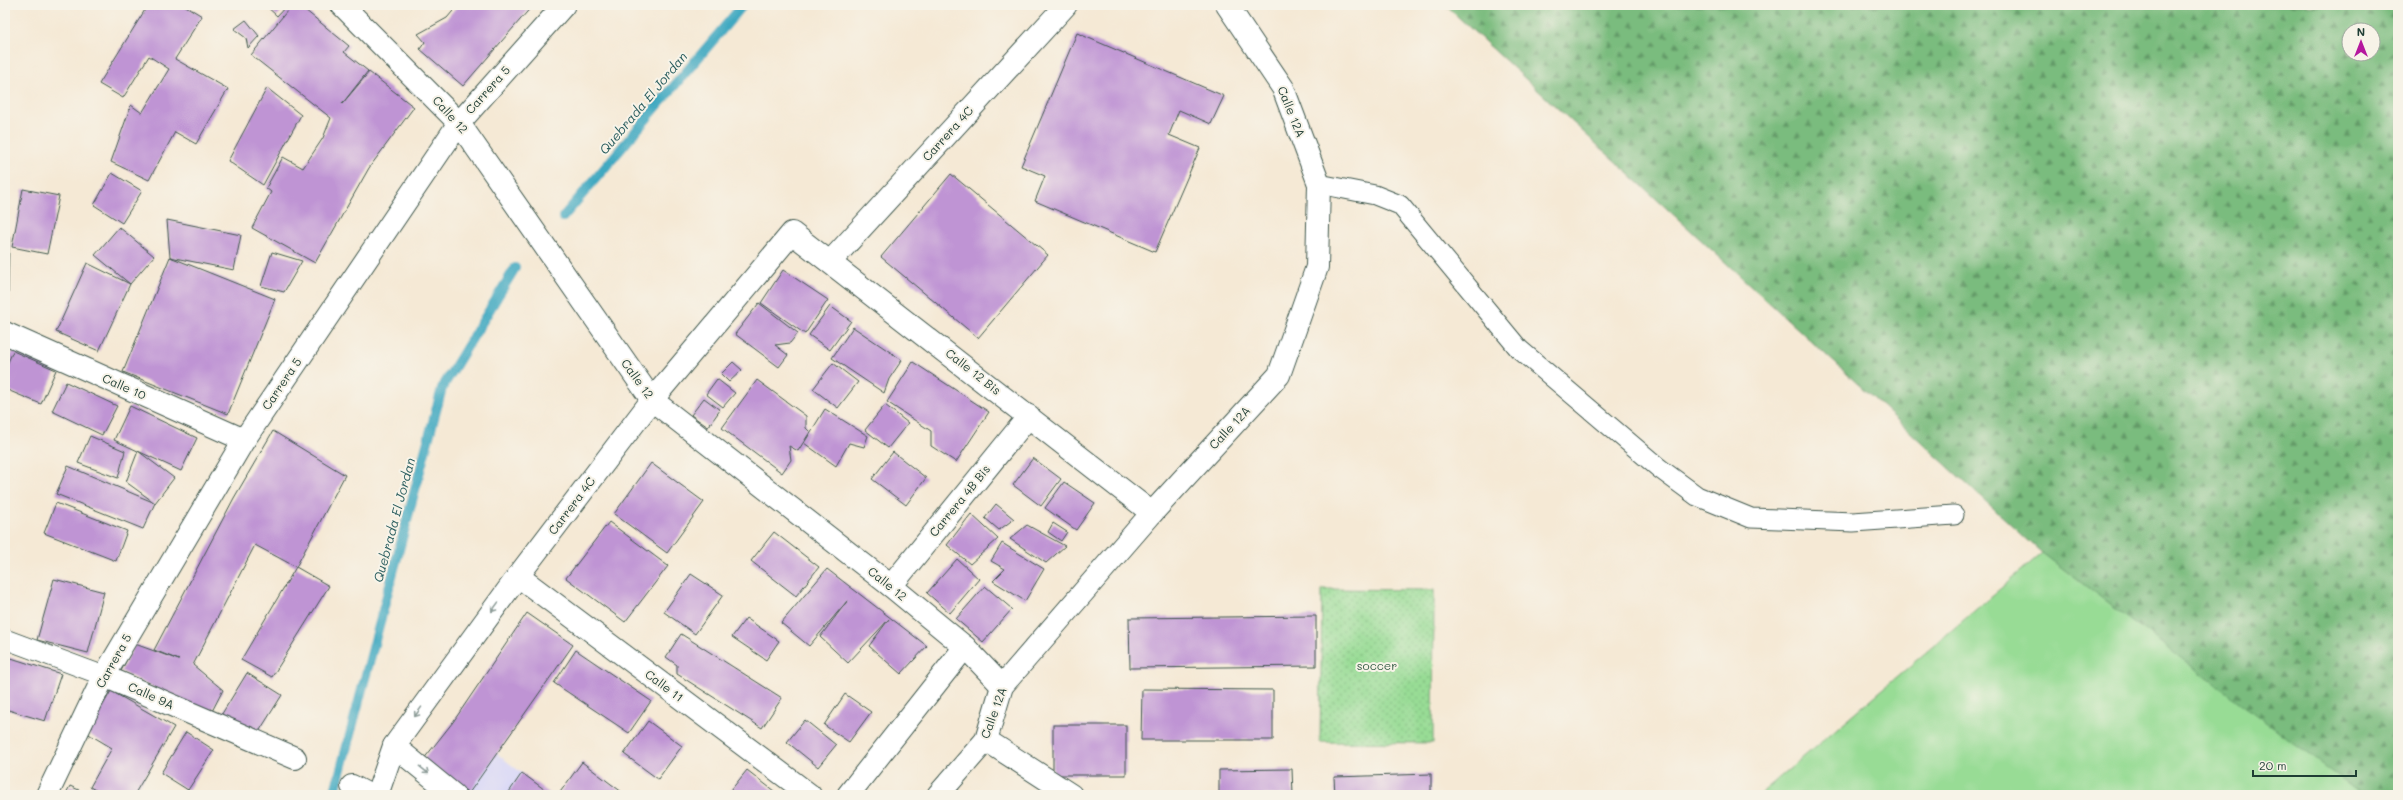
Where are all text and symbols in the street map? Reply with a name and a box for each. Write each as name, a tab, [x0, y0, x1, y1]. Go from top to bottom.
north arrow	[2341, 22, 2381, 62]
text: N	[2357, 24, 2365, 39]
water label: Quebrada El Jordan	[595, 48, 690, 157]
street label: Carrera 5	[461, 62, 513, 117]
street label: Calle 12A	[1274, 84, 1309, 140]
street label: Calle 12	[430, 92, 472, 137]
street label: Carrera 4C	[918, 102, 976, 164]
street label: Calle 12 Bis	[943, 345, 1005, 398]
street label: Carrera 5	[258, 354, 305, 413]
street label: Calle 12	[618, 355, 658, 401]
street label: Calle 10	[100, 369, 149, 403]
street label: Calle 12A	[1205, 402, 1253, 452]
water label: Quebrada El Jordan	[369, 456, 418, 584]
street label: Carrera 4B Bis	[925, 461, 993, 540]
street label: Carrera 4C	[544, 473, 598, 538]
street label: Calle 12	[865, 563, 910, 604]
one-way arrow	[491, 602, 499, 613]
street label: Carrera 5	[92, 630, 135, 691]
park label: soccer	[1357, 657, 1397, 673]
street label: Calle 11	[642, 666, 687, 705]
street label: Calle 9A	[126, 678, 177, 712]
street label: Calle 12A	[976, 685, 1010, 741]
one-way arrow	[414, 707, 422, 718]
scale bar	[2253, 752, 2356, 778]
text: 20 m	[2259, 757, 2287, 773]
one-way arrow	[418, 766, 429, 775]

